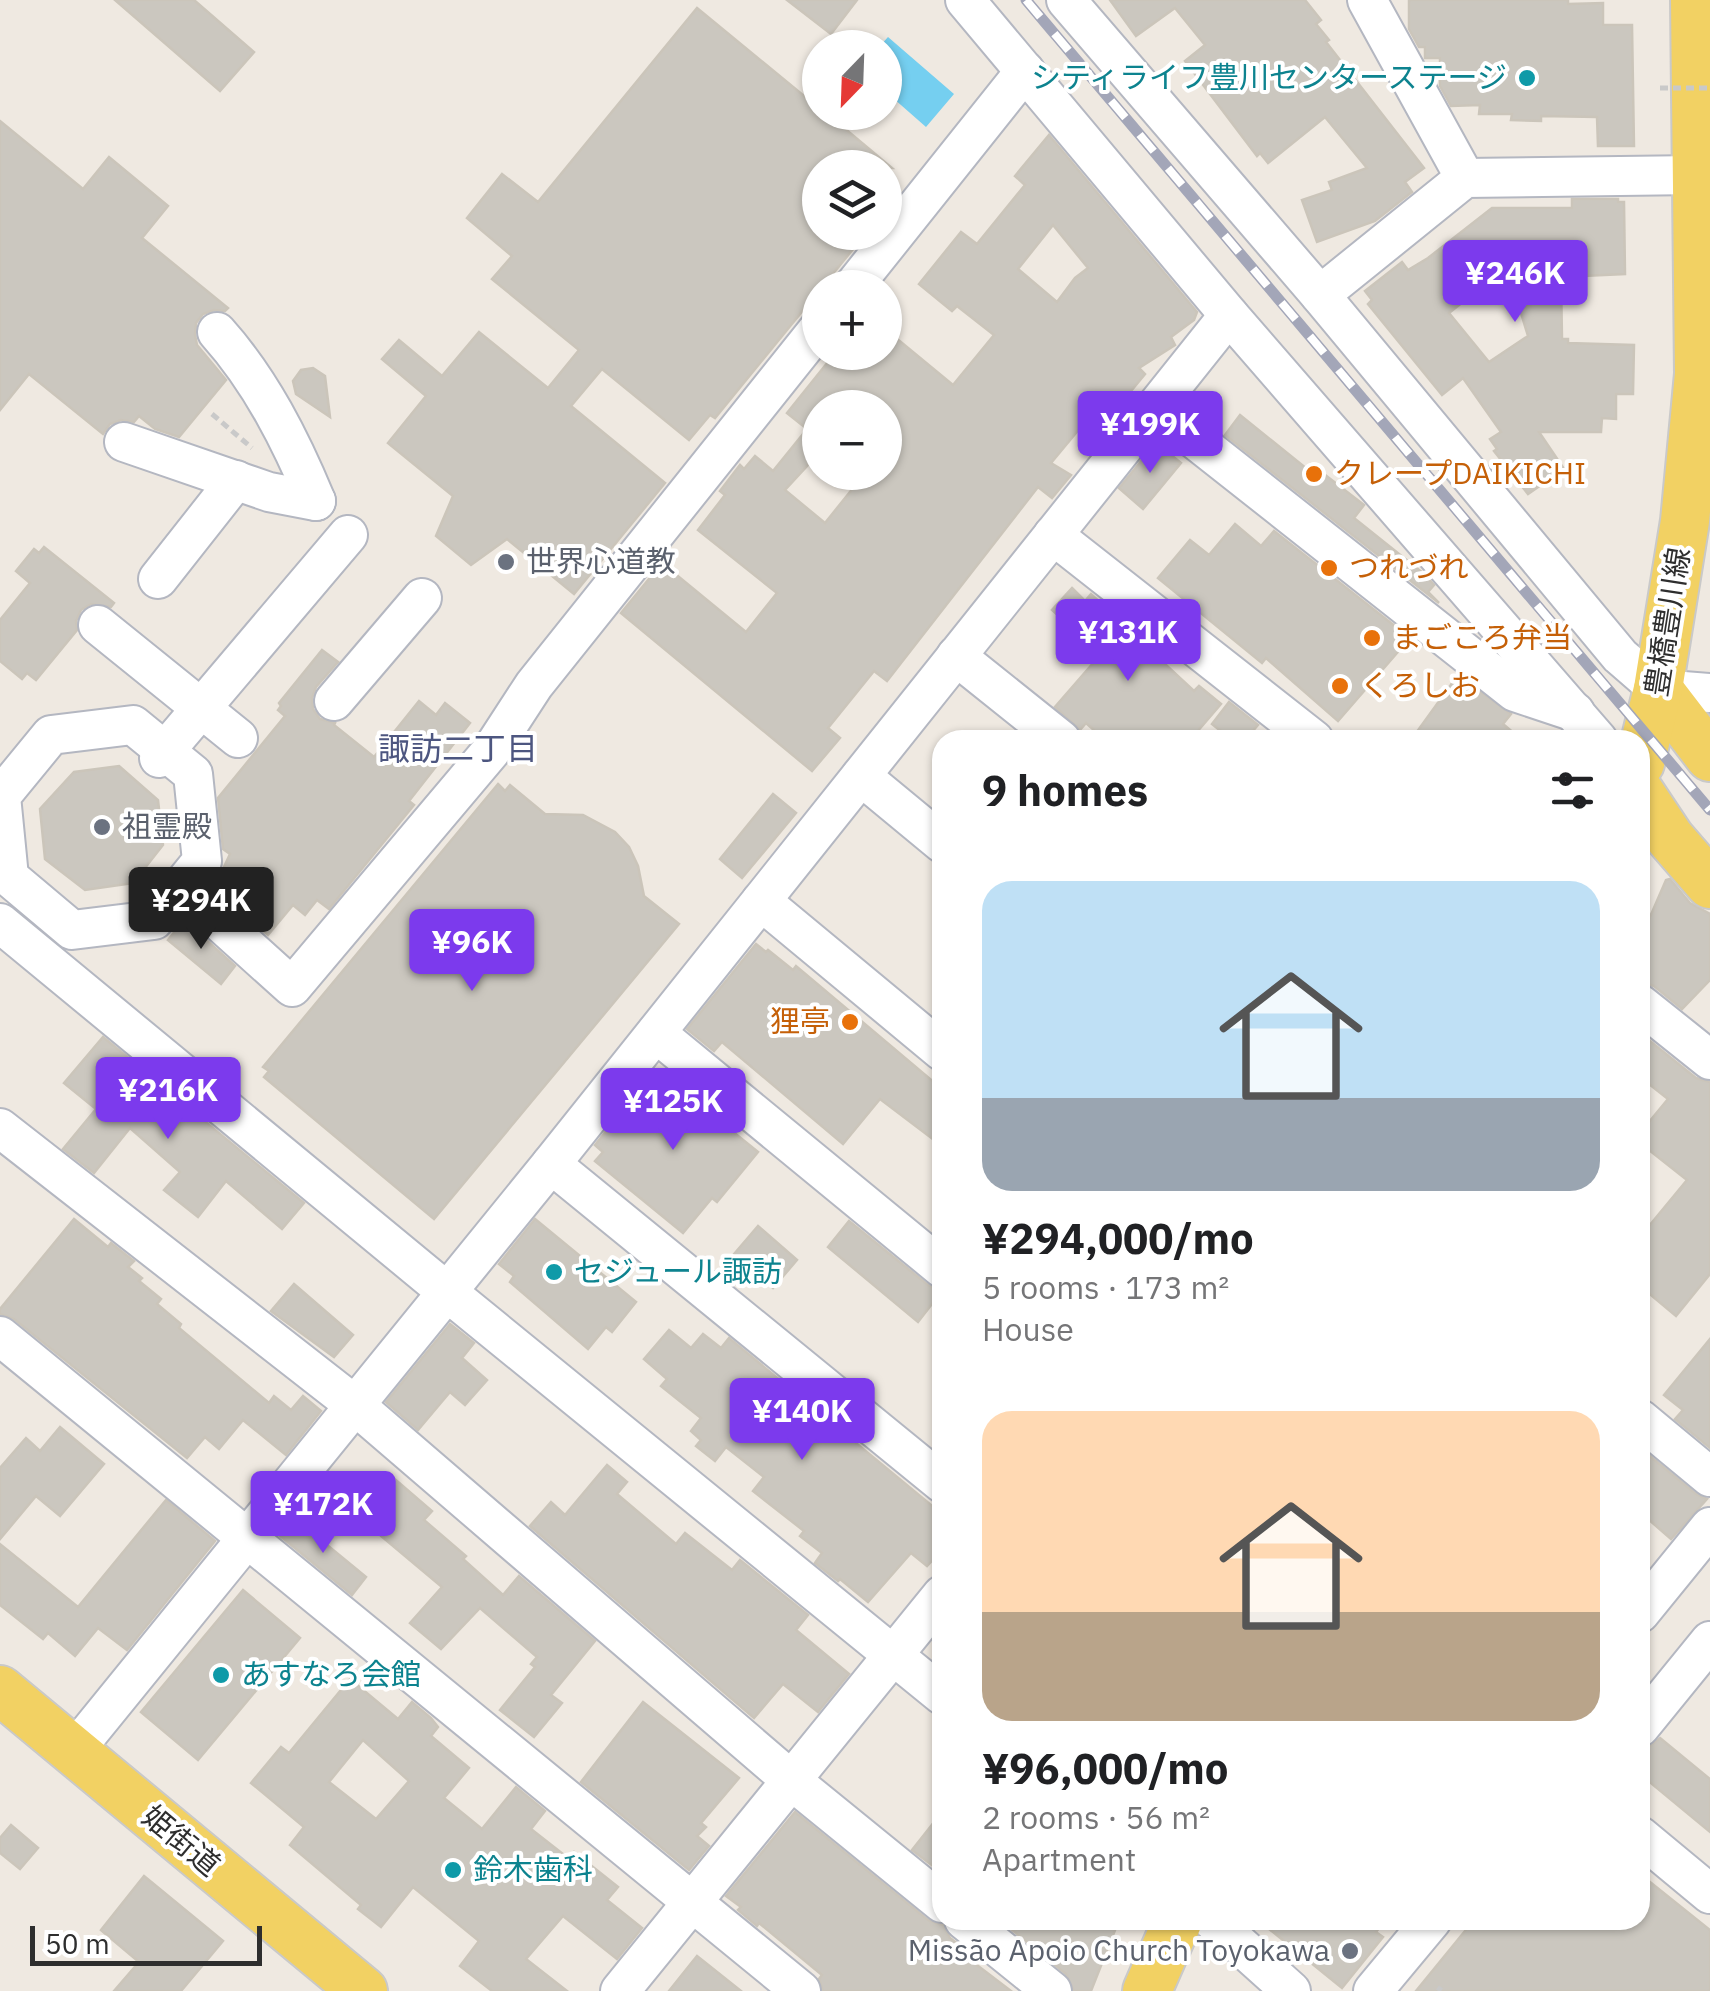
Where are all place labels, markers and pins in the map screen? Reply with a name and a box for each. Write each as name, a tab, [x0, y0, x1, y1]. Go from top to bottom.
place label: シティライフ豊川センターステージ	[1031, 57, 1507, 96]
marker: シティライフ豊川センターステージ	[1516, 67, 1538, 89]
pin: ¥246K	[1445, 240, 1585, 325]
pin: ¥199K	[1080, 391, 1220, 476]
place label: クレープDAIKICHI	[1334, 453, 1586, 492]
marker: クレープDAIKICHI	[1303, 463, 1325, 485]
place label: 世界心道教	[526, 541, 676, 580]
place label: つれづれ	[1349, 547, 1468, 586]
marker: 世界心道教	[495, 551, 517, 573]
marker: つれづれ	[1318, 557, 1340, 579]
pin: ¥131K	[1058, 599, 1198, 684]
place label: まごころ弁当	[1392, 617, 1572, 656]
marker: まごころ弁当	[1361, 627, 1383, 649]
place label: くろしお	[1360, 665, 1480, 704]
marker: くろしお	[1329, 675, 1351, 697]
place label: 祖霊殿	[122, 806, 212, 845]
marker: 祖霊殿	[91, 816, 113, 838]
pin: ¥294K	[131, 867, 271, 952]
pin: ¥96K	[413, 909, 531, 994]
place label: 狸亭	[770, 1001, 830, 1040]
marker: 狸亭	[839, 1011, 861, 1033]
pin: ¥216K	[98, 1057, 238, 1142]
pin: ¥125K	[603, 1068, 743, 1153]
place label: セジュール諏訪	[574, 1251, 782, 1290]
marker: セジュール諏訪	[543, 1261, 565, 1283]
pin: ¥140K	[732, 1378, 872, 1463]
pin: ¥172K	[253, 1471, 393, 1556]
place label: あすなろ会館	[241, 1654, 421, 1693]
marker: あすなろ会館	[210, 1664, 232, 1686]
place label: 鈴木歯科	[473, 1849, 593, 1888]
marker: 鈴木歯科	[442, 1859, 464, 1881]
place label: Missão Apoio Church Toyokawa	[908, 1930, 1330, 1969]
marker: Missão Apoio Church Toyokawa	[1339, 1940, 1361, 1962]

